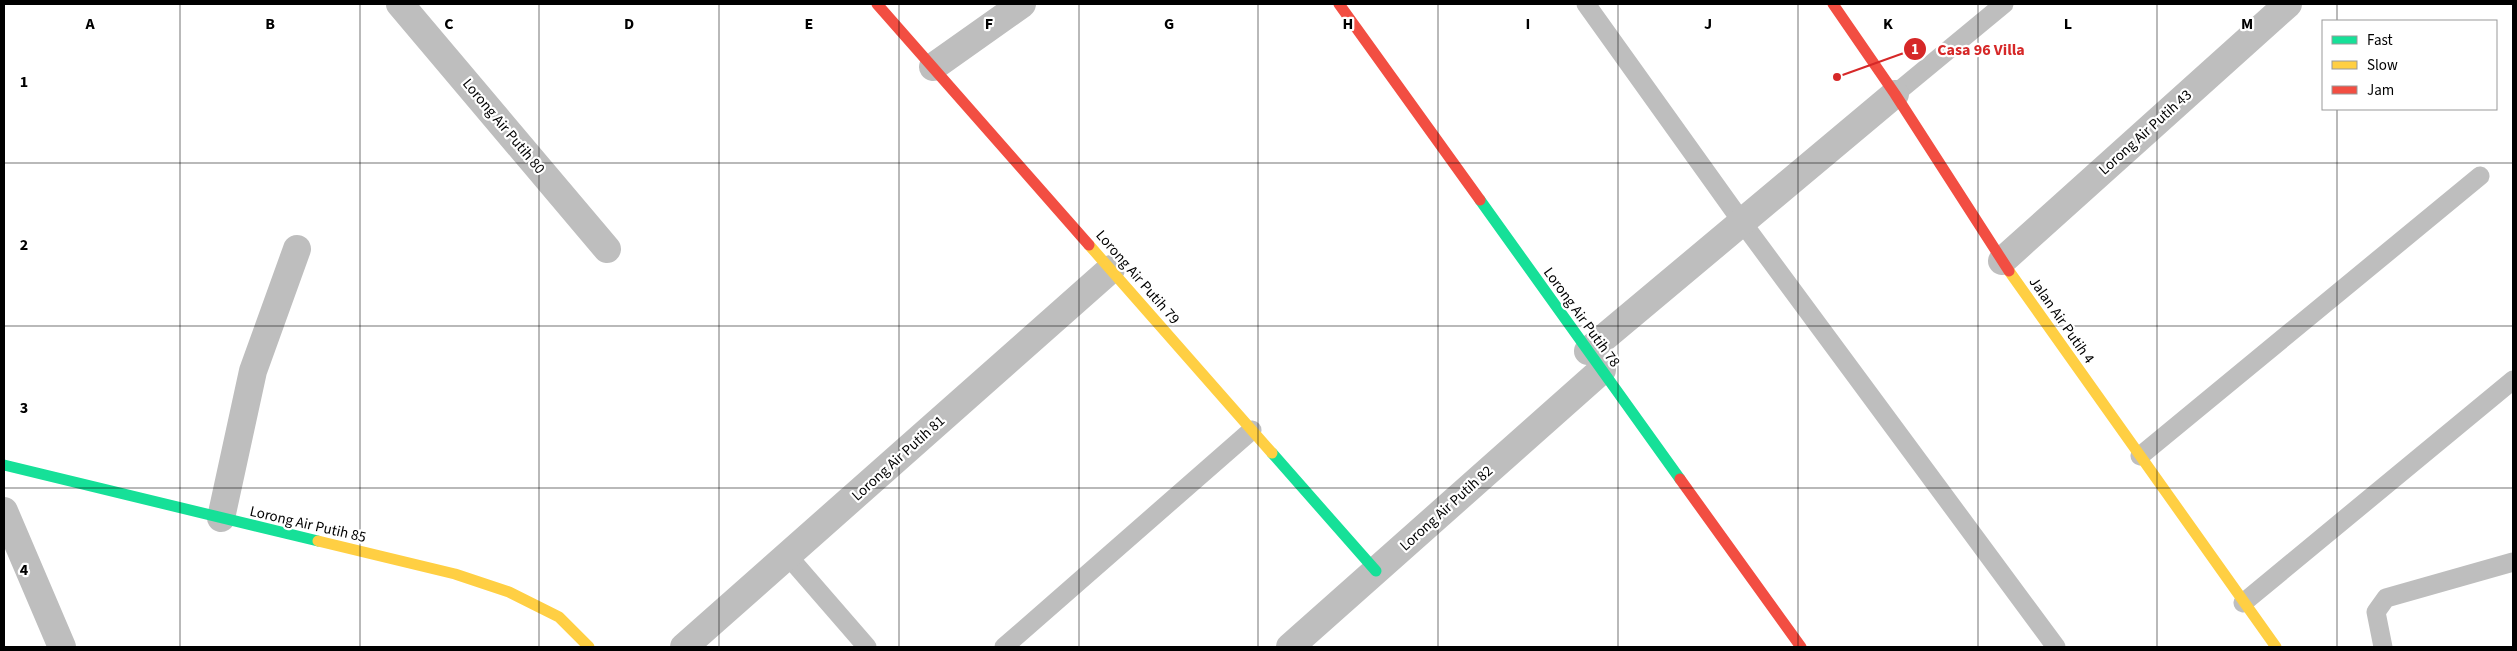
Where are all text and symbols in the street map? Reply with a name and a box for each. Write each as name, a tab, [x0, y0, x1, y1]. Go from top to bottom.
text: A	[84, 13, 95, 35]
text: B	[265, 13, 275, 35]
text: C	[444, 13, 454, 35]
text: D	[624, 13, 634, 35]
text: E	[805, 13, 813, 35]
text: F	[985, 13, 993, 35]
text: G	[1164, 13, 1174, 35]
text: H	[1343, 13, 1353, 35]
text: I	[1526, 13, 1530, 35]
text: J	[1704, 13, 1712, 35]
text: K	[1883, 13, 1893, 35]
text: L	[2064, 13, 2072, 35]
text: M	[2241, 13, 2253, 35]
legend	[2322, 20, 2497, 110]
text: Fast	[2367, 30, 2393, 51]
callout: Casa 96 Villa	[1903, 34, 2035, 65]
text: 1	[1911, 39, 1919, 60]
text: Casa 96 Villa	[1937, 39, 2025, 61]
text: Slow	[2367, 55, 2398, 76]
text: 1	[20, 71, 28, 93]
street label: Lorong Air Putih 80	[457, 74, 550, 179]
text: Jam	[2367, 80, 2394, 101]
street label: Lorong Air Putih 43	[2094, 85, 2196, 180]
street label: Lorong Air Putih 79	[1091, 226, 1184, 329]
text: 2	[20, 234, 28, 256]
street label: Lorong Air Putih 78	[1538, 263, 1625, 371]
street label: Jalan Air Putih 4	[2024, 273, 2100, 368]
text: 3	[20, 397, 28, 419]
street label: Lorong Air Putih 81	[847, 411, 949, 506]
street label: Lorong Air Putih 82	[1395, 461, 1497, 556]
street label: Lorong Air Putih 85	[248, 501, 368, 548]
text: 4	[20, 559, 29, 581]

